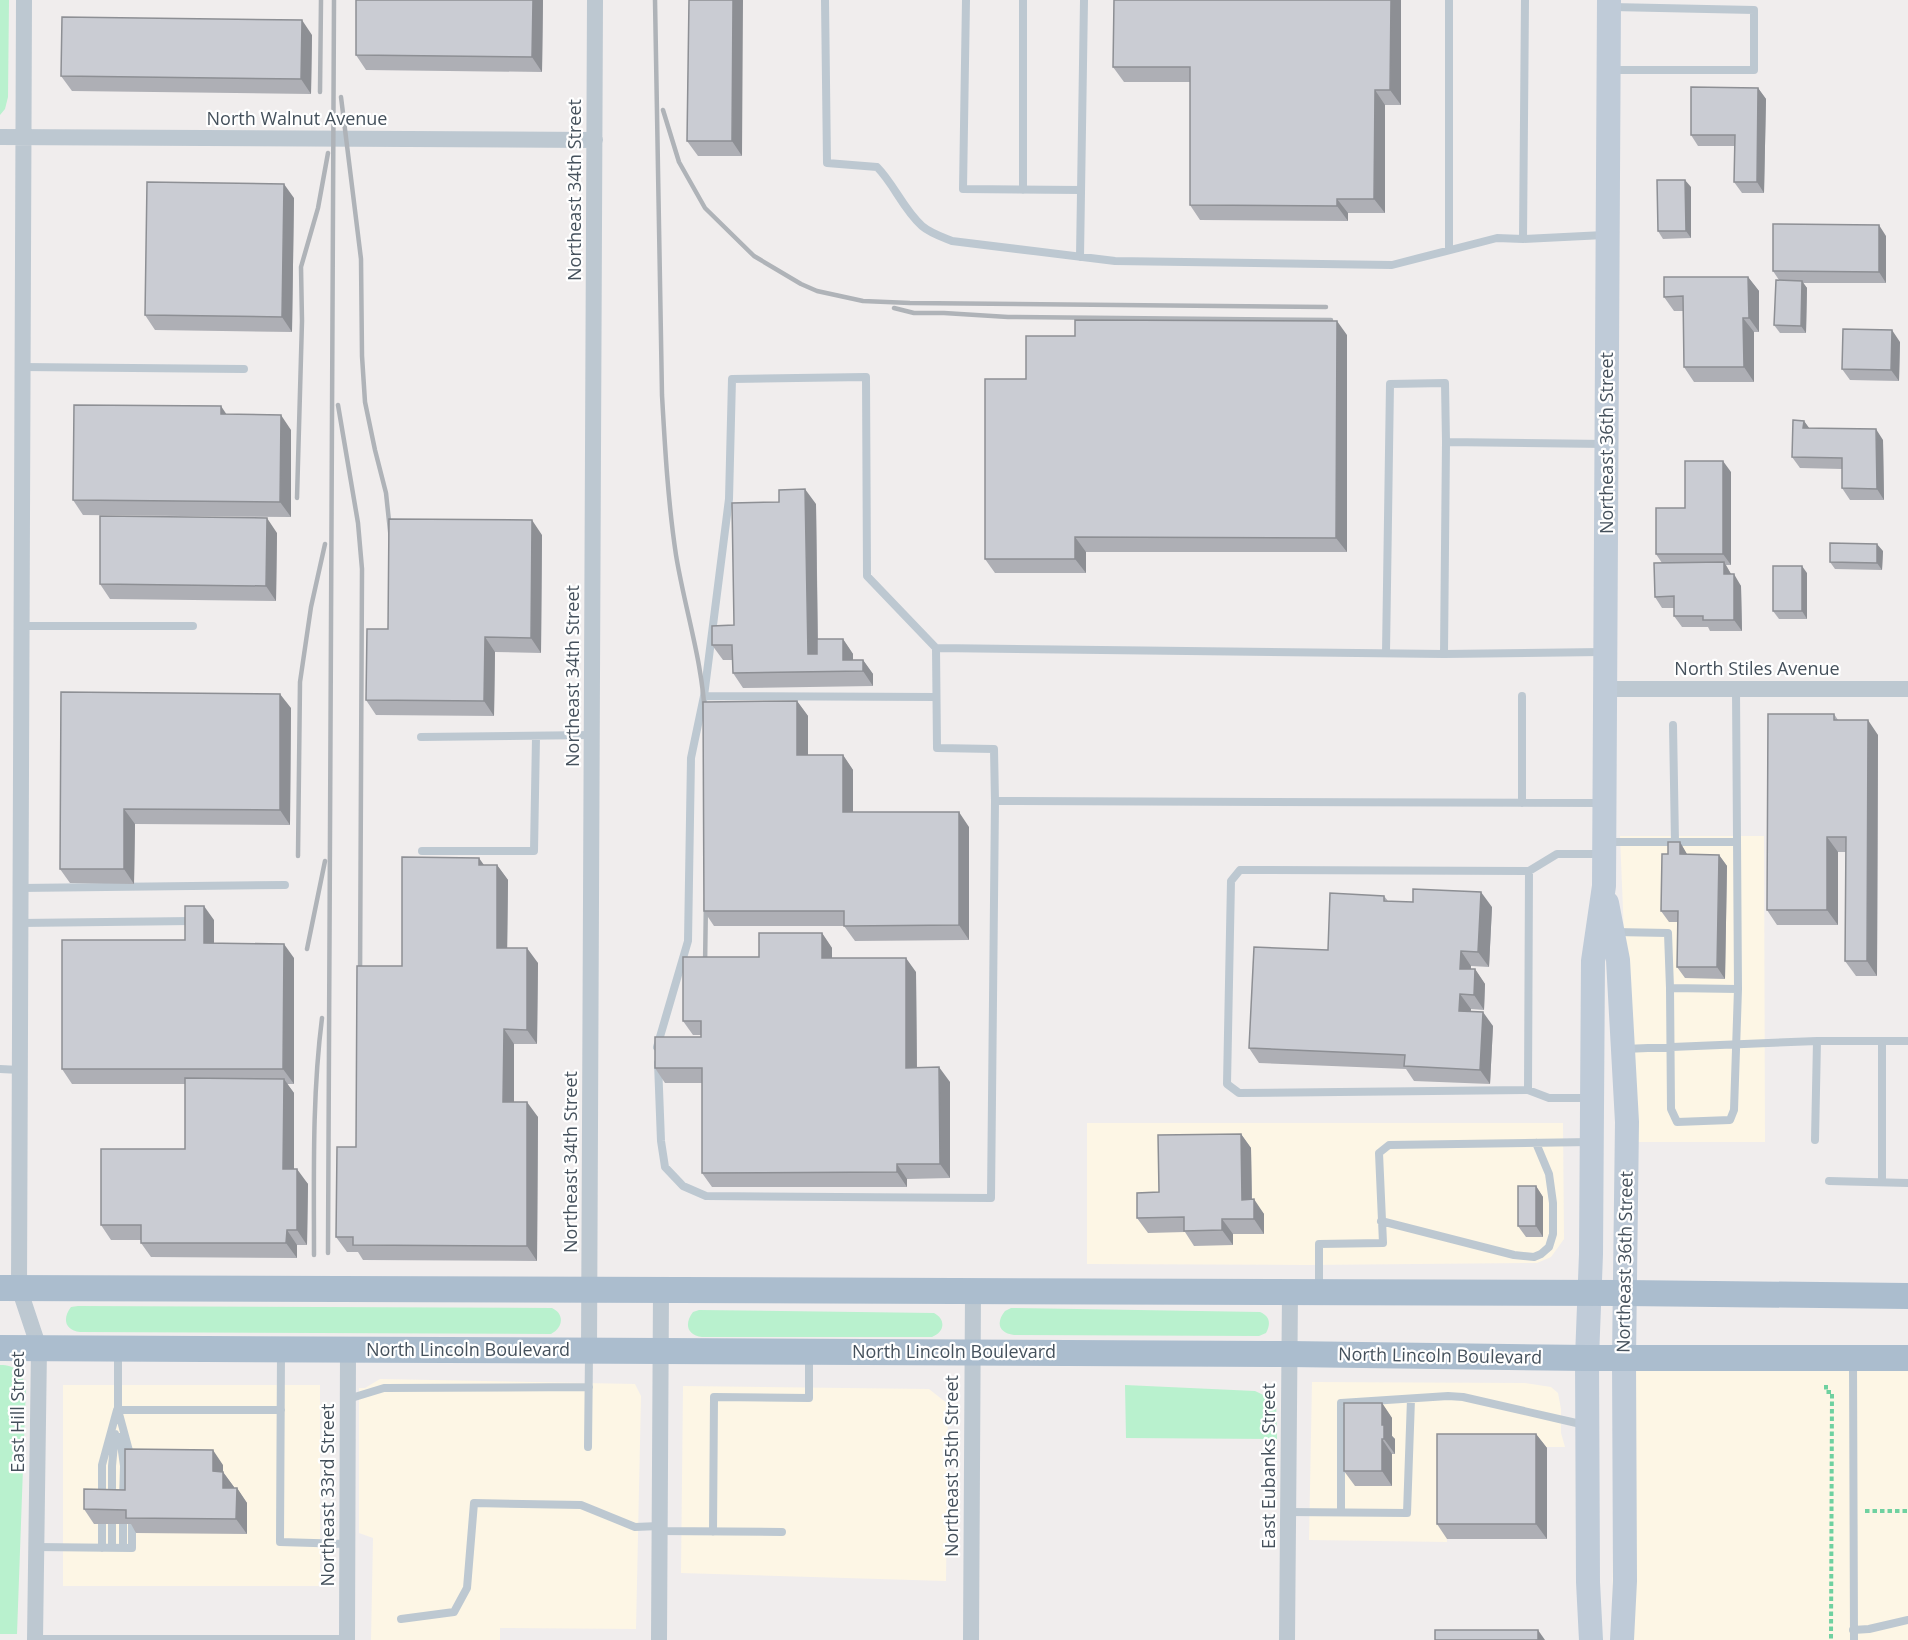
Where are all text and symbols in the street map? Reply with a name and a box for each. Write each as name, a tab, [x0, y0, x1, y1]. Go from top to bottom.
street label: Northeast 34th Street	[562, 99, 586, 281]
street label: North Walnut Avenue	[207, 106, 387, 130]
street label: Northeast 36th Street	[1594, 352, 1618, 534]
street label: Northeast 34th Street	[560, 585, 584, 767]
street label: North Stiles Avenue	[1674, 656, 1840, 680]
street label: Northeast 34th Street	[558, 1071, 582, 1253]
street label: Northeast 36th Street	[1610, 1171, 1638, 1353]
street label: North Lincoln Boulevard	[366, 1337, 570, 1361]
street label: North Lincoln Boulevard	[852, 1339, 1056, 1363]
street label: North Lincoln Boulevard	[1338, 1341, 1542, 1369]
street label: East Hill Street	[5, 1351, 29, 1473]
street label: Northeast 35th Street	[939, 1375, 963, 1557]
street label: East Eubanks Street	[1256, 1383, 1280, 1549]
street label: Northeast 33rd Street	[315, 1404, 339, 1586]

